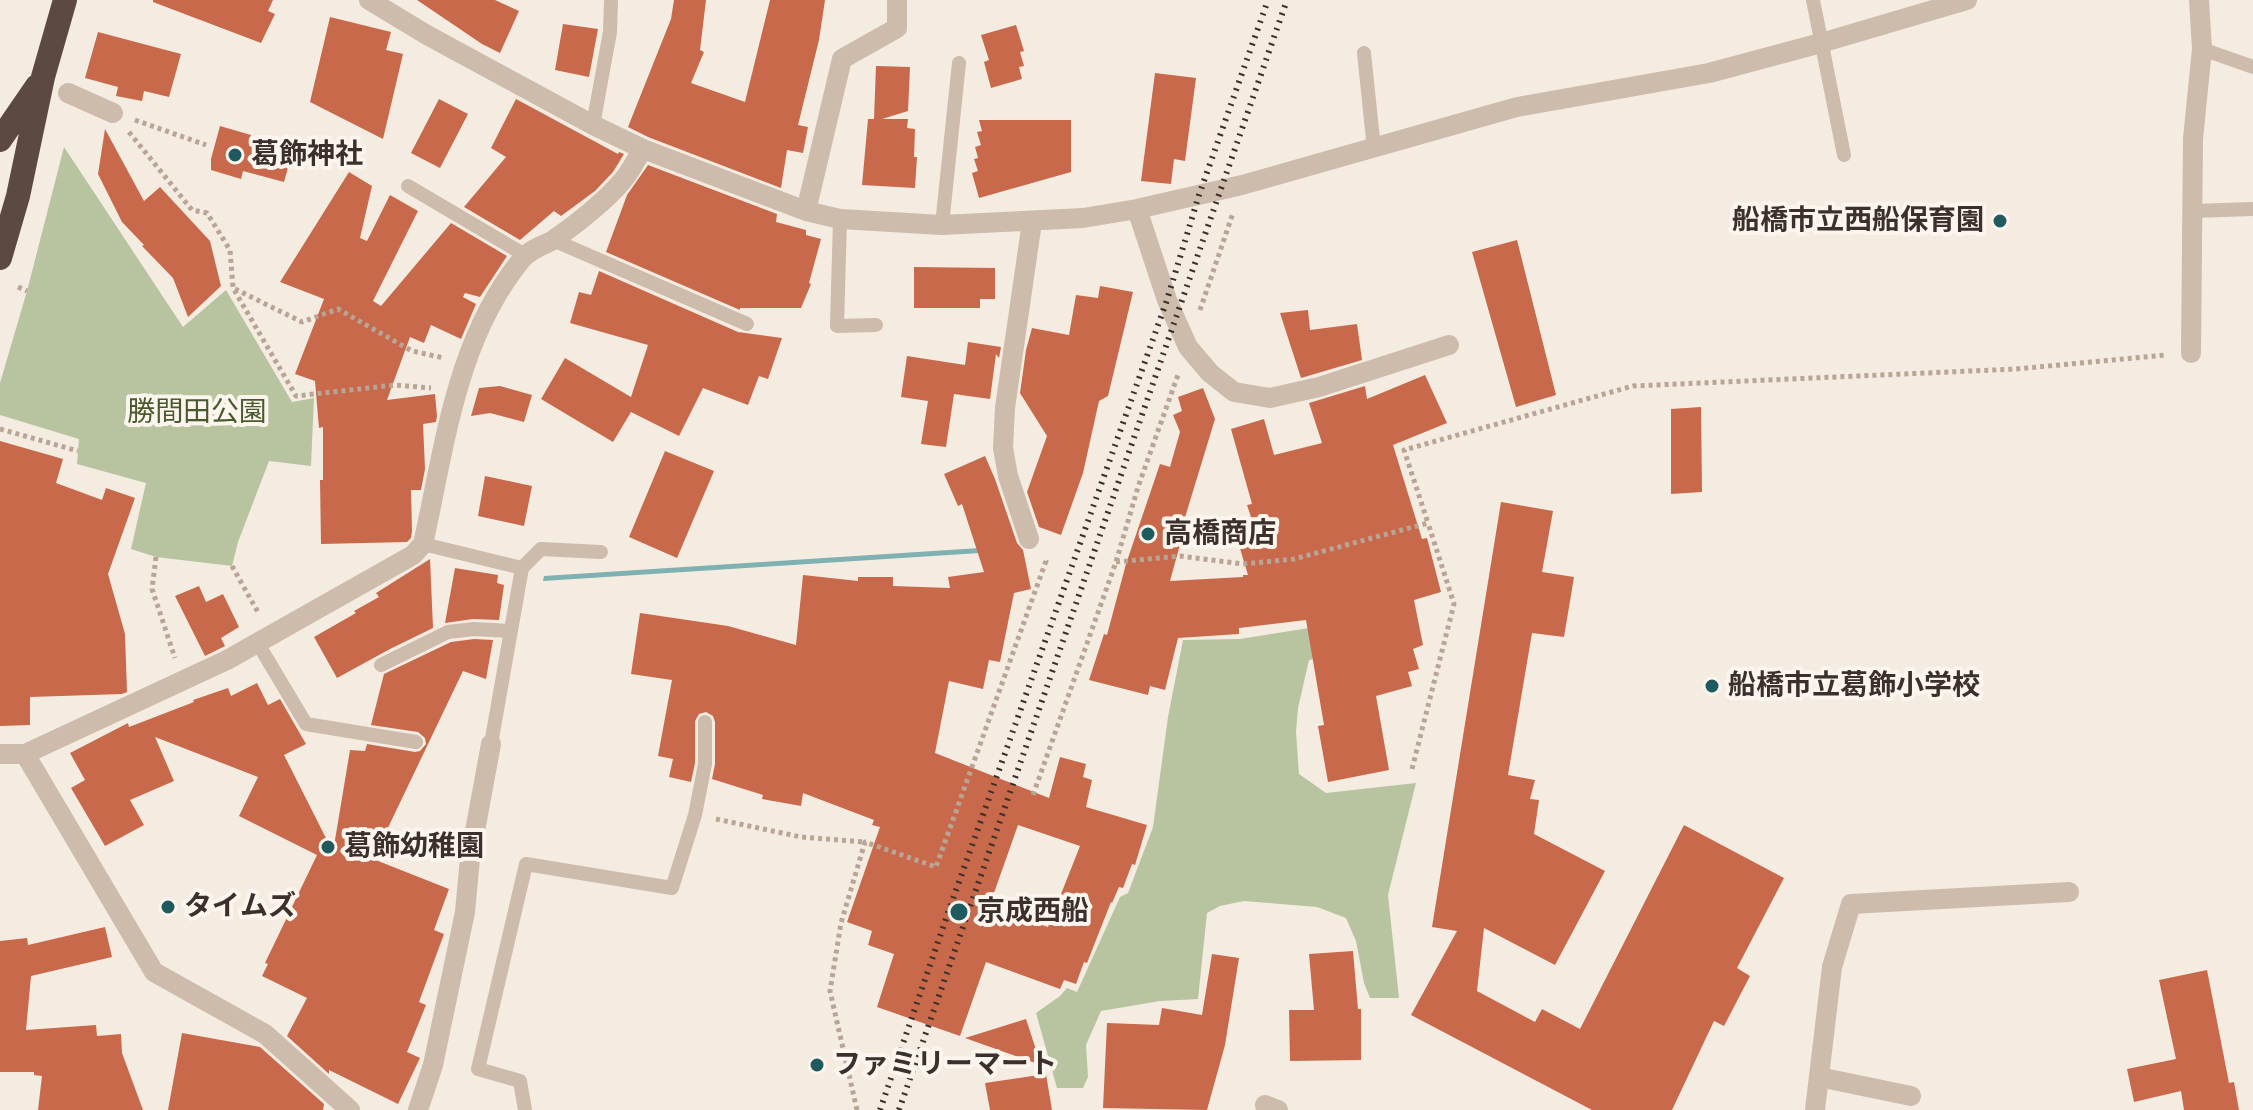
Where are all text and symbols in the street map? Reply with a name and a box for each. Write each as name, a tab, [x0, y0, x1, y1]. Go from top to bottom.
place label: 葛飾神社	[251, 138, 363, 172]
marker: 葛飾神社	[226, 146, 244, 164]
place label: 船橋市立西船保育園	[1732, 204, 1984, 238]
marker: 船橋市立西船保育園	[1991, 212, 2009, 230]
park label: 勝間田公園	[127, 396, 267, 430]
place label: 高橋商店	[1164, 517, 1276, 551]
marker: 高橋商店	[1139, 525, 1157, 543]
place label: 船橋市立葛飾小学校	[1728, 669, 1980, 703]
marker: 船橋市立葛飾小学校	[1703, 677, 1721, 695]
place label: 葛飾幼稚園	[344, 830, 484, 864]
marker: 葛飾幼稚園	[319, 838, 337, 856]
place label: タイムズ	[184, 890, 296, 924]
place label: 京成西船	[977, 895, 1089, 929]
marker: タイムズ	[159, 898, 177, 916]
marker: 京成西船	[948, 901, 970, 923]
place label: ファミリーマート	[833, 1048, 1057, 1082]
marker: ファミリーマート	[808, 1056, 826, 1074]

